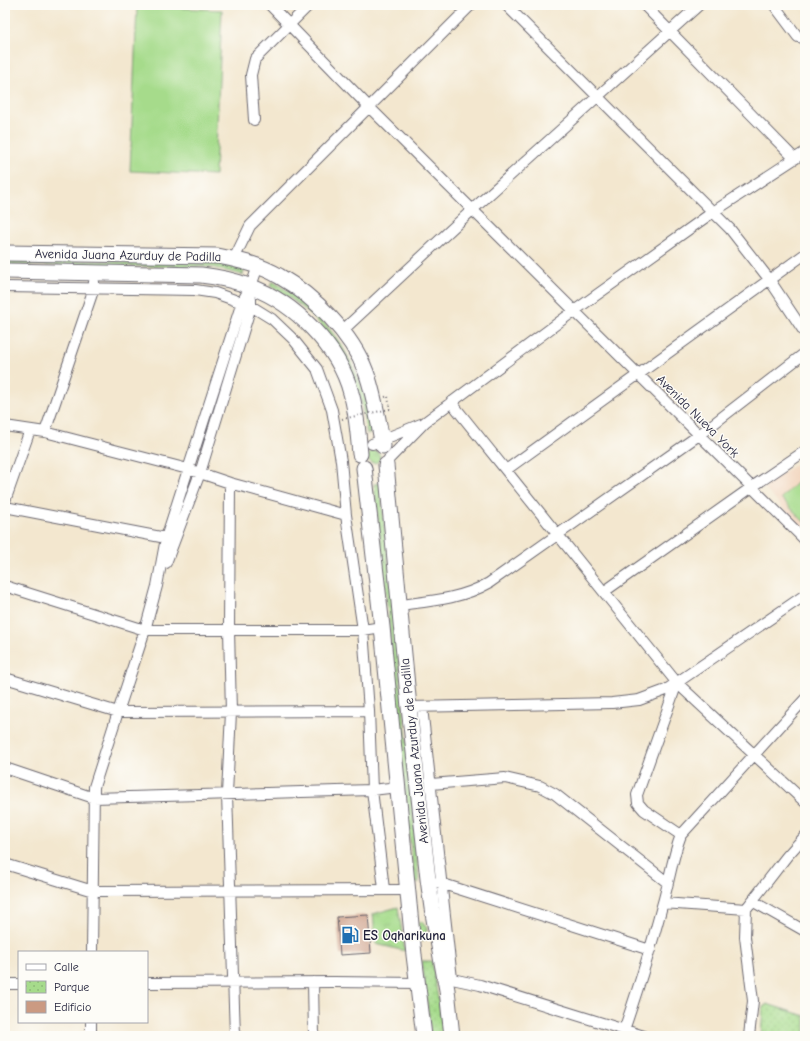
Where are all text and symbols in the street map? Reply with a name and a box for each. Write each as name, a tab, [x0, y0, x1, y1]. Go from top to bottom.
street label: Avenida Juana Azurduy de Padilla	[35, 246, 221, 264]
street label: Avenida Nueva York	[654, 372, 743, 461]
street label: Avenida Juana Azurduy de Padilla	[397, 657, 431, 845]
fuel station icon: ES Oqharikuna	[340, 925, 360, 945]
place label: ES Oqharikuna	[363, 928, 446, 943]
legend	[18, 951, 148, 1023]
text: Calle	[54, 960, 79, 974]
text: Parque	[54, 980, 89, 994]
text: Edificio	[54, 1000, 91, 1014]

